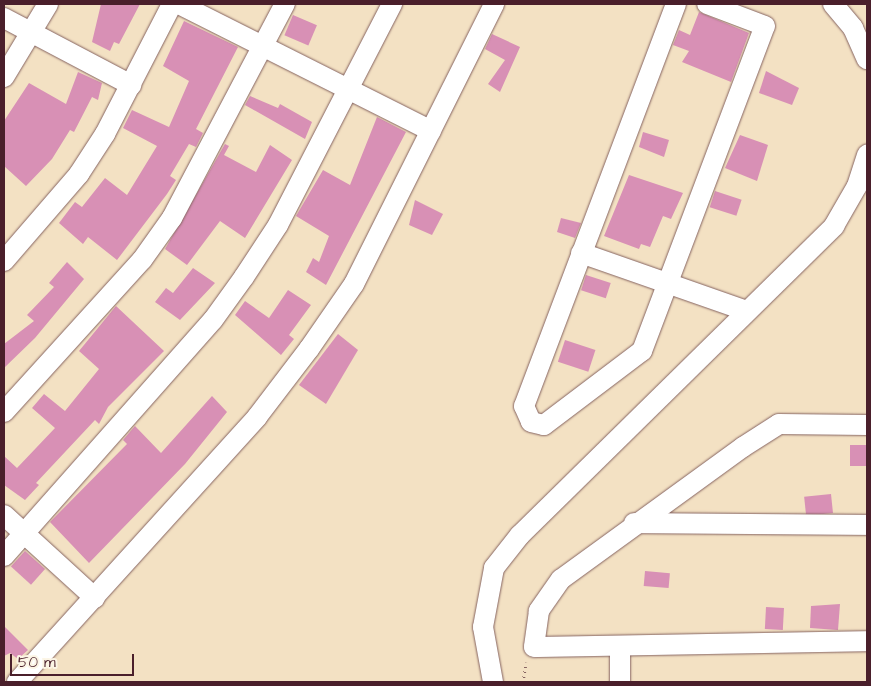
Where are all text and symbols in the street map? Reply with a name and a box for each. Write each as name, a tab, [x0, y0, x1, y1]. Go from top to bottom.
scale bar	[12, 644, 136, 676]
text: 50 m	[18, 652, 56, 673]

